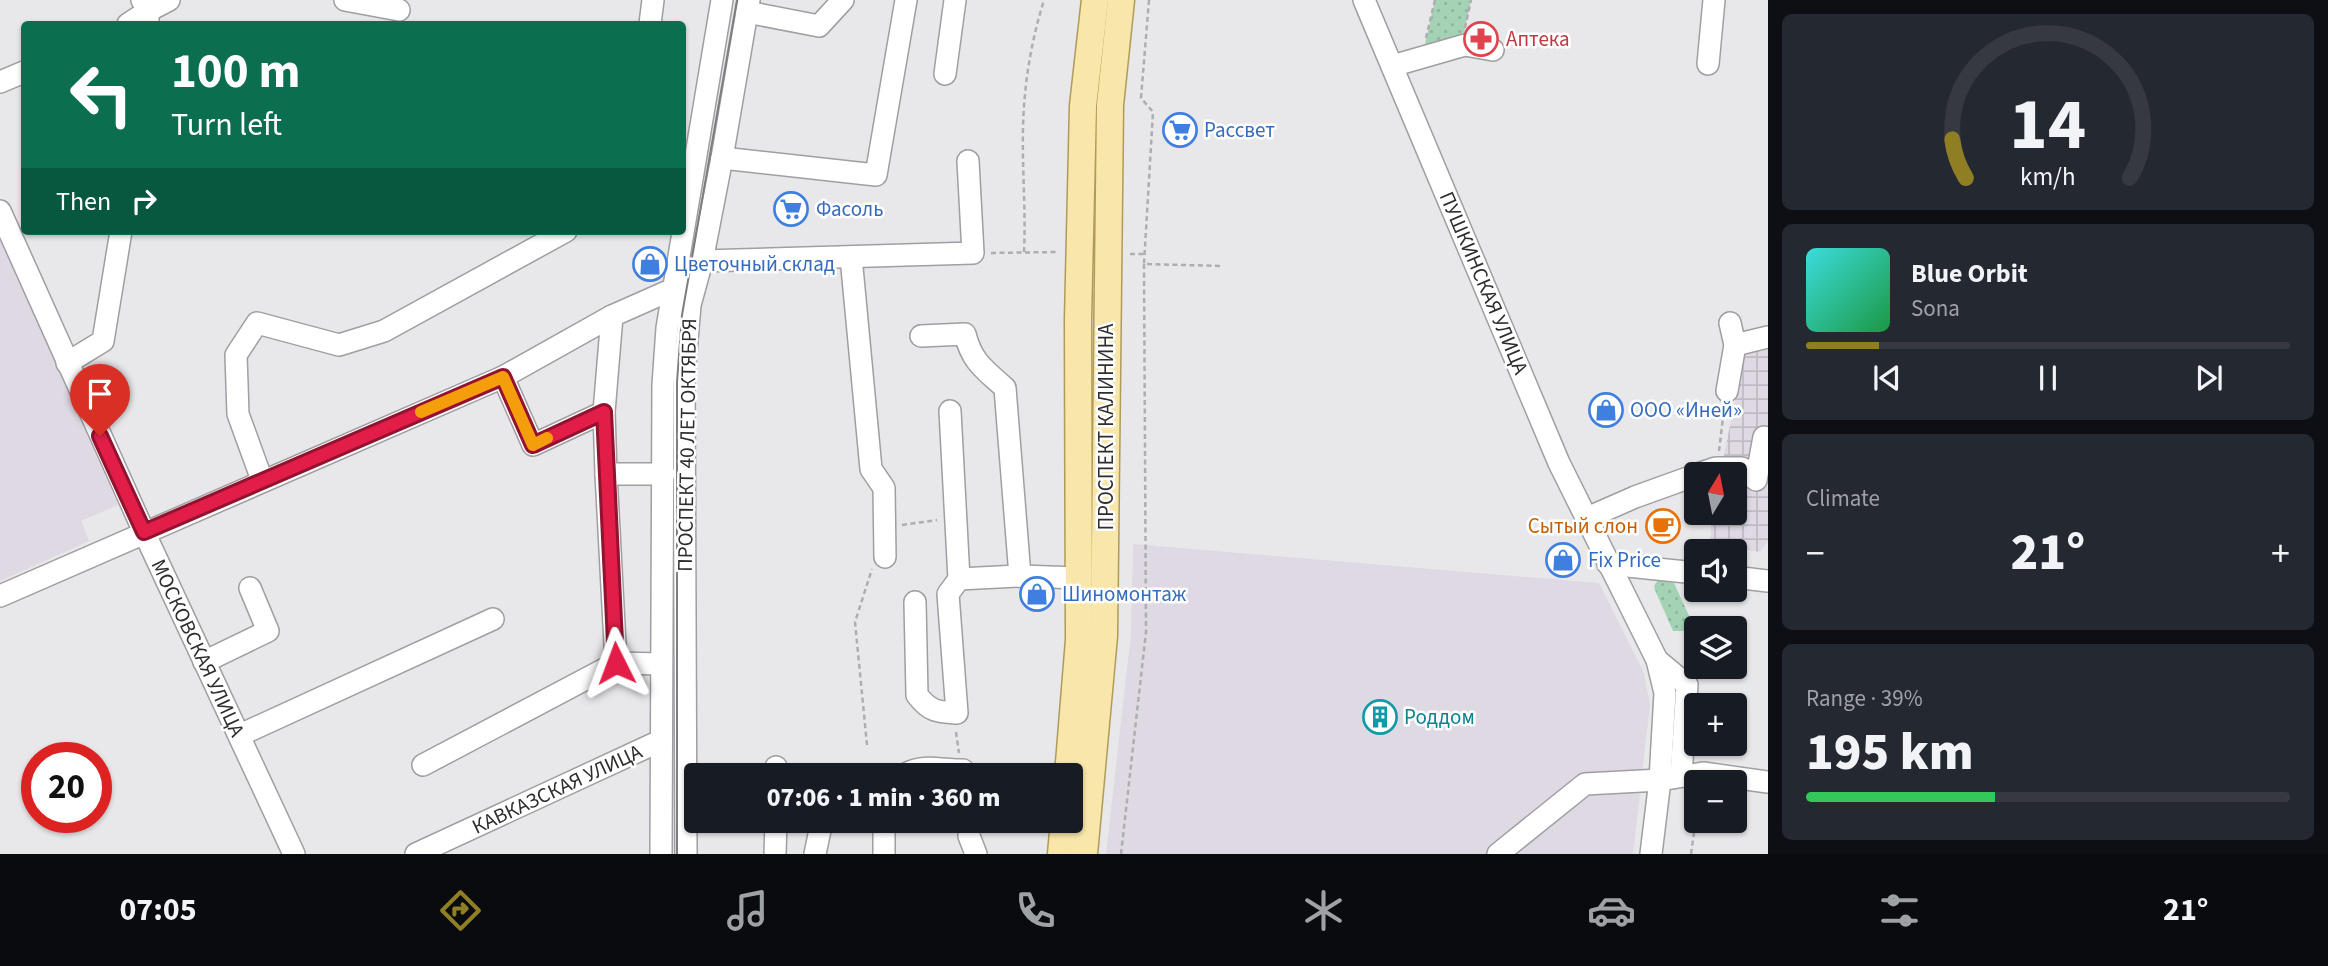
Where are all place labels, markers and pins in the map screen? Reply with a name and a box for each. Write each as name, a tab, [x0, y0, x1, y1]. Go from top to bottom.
pharmacy icon: Аптека	[1462, 20, 1500, 58]
place label: Аптека	[1506, 24, 1570, 54]
supermarket icon: Рассвет	[1161, 111, 1199, 149]
place label: Рассвет	[1204, 115, 1275, 145]
supermarket icon: Фасоль	[772, 190, 810, 228]
place label: Фасоль	[816, 194, 884, 224]
shop icon: Цветочный склад	[631, 245, 669, 283]
place label: Цветочный склад	[674, 249, 835, 279]
pin	[70, 364, 130, 436]
shop icon: ООО «Иней»	[1587, 391, 1625, 429]
place label: ООО «Иней»	[1630, 395, 1742, 425]
cafe icon: Сытый слон	[1644, 507, 1682, 545]
place label: Сытый слон	[1528, 511, 1638, 541]
shop icon: Fix Price	[1544, 541, 1582, 579]
place label: Fix Price	[1588, 545, 1661, 575]
shop icon: Шиномонтаж	[1018, 575, 1056, 613]
place label: Шиномонтаж	[1062, 579, 1187, 609]
building icon: Роддом	[1361, 698, 1399, 736]
place label: Роддом	[1404, 702, 1475, 732]

